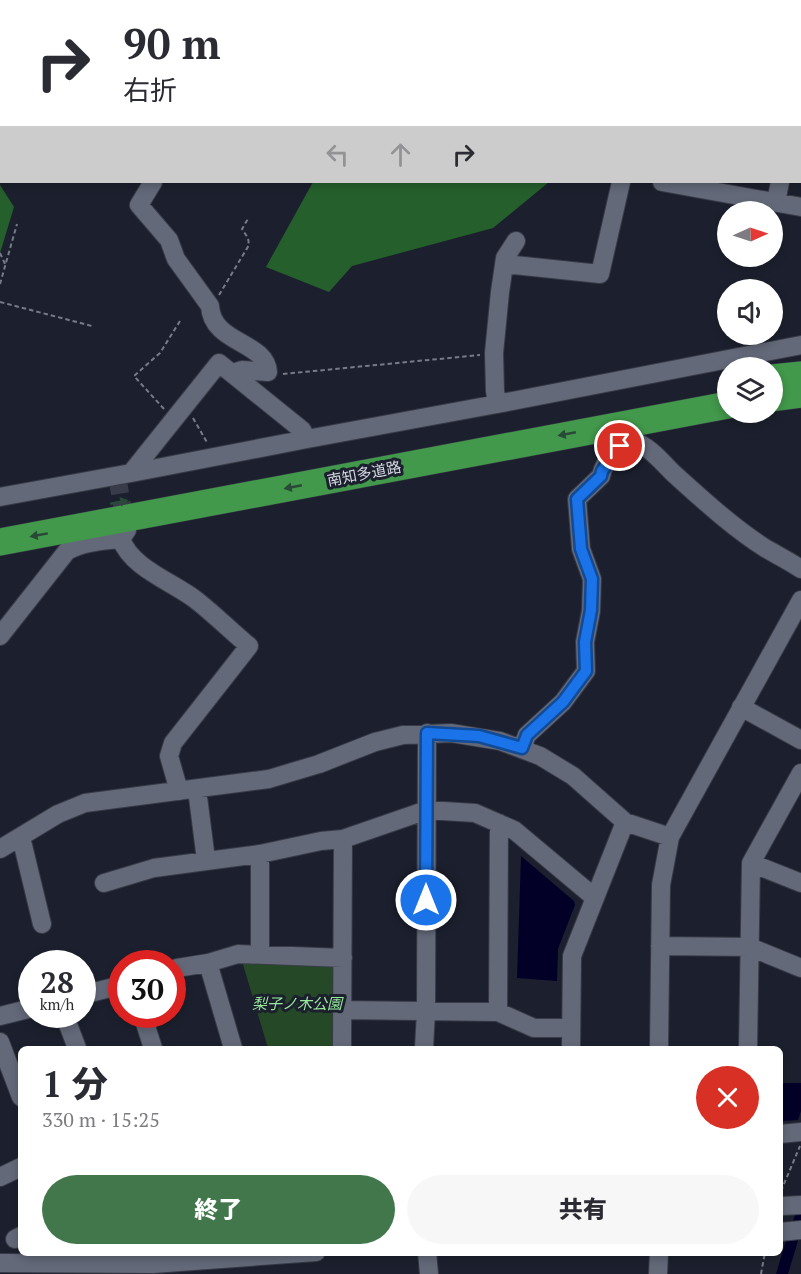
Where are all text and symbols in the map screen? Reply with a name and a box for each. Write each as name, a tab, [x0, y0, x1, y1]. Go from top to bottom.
text: 90 m	[123, 15, 221, 71]
icon: right	[24, 24, 102, 102]
text: 右折	[123, 72, 177, 108]
icon: left	[321, 138, 354, 171]
icon: ahead	[384, 138, 417, 171]
icon: right	[447, 138, 480, 171]
north arrow	[717, 201, 783, 267]
map controls	[717, 201, 783, 423]
button: sound	[717, 279, 783, 345]
button: layers	[717, 357, 783, 423]
pin	[594, 420, 645, 471]
icon: arrive	[603, 429, 636, 462]
one-way arrow	[557, 430, 576, 439]
street label: 南知多道路	[325, 456, 403, 490]
one-way arrow	[283, 483, 302, 492]
one-way arrow	[110, 497, 129, 506]
one-way arrow	[30, 531, 49, 540]
position arrow	[394, 868, 458, 932]
speed limit sign: 30	[108, 950, 186, 1028]
text: 28	[40, 962, 74, 1002]
park label: 梨子ノ木公園	[252, 993, 344, 1013]
text: km/h	[40, 994, 74, 1014]
text: 1 分	[42, 1060, 108, 1107]
button: close	[696, 1066, 759, 1129]
text: 330 m · 15:25	[42, 1106, 160, 1133]
button: 終了	[42, 1175, 395, 1244]
button: 共有	[407, 1175, 759, 1244]

